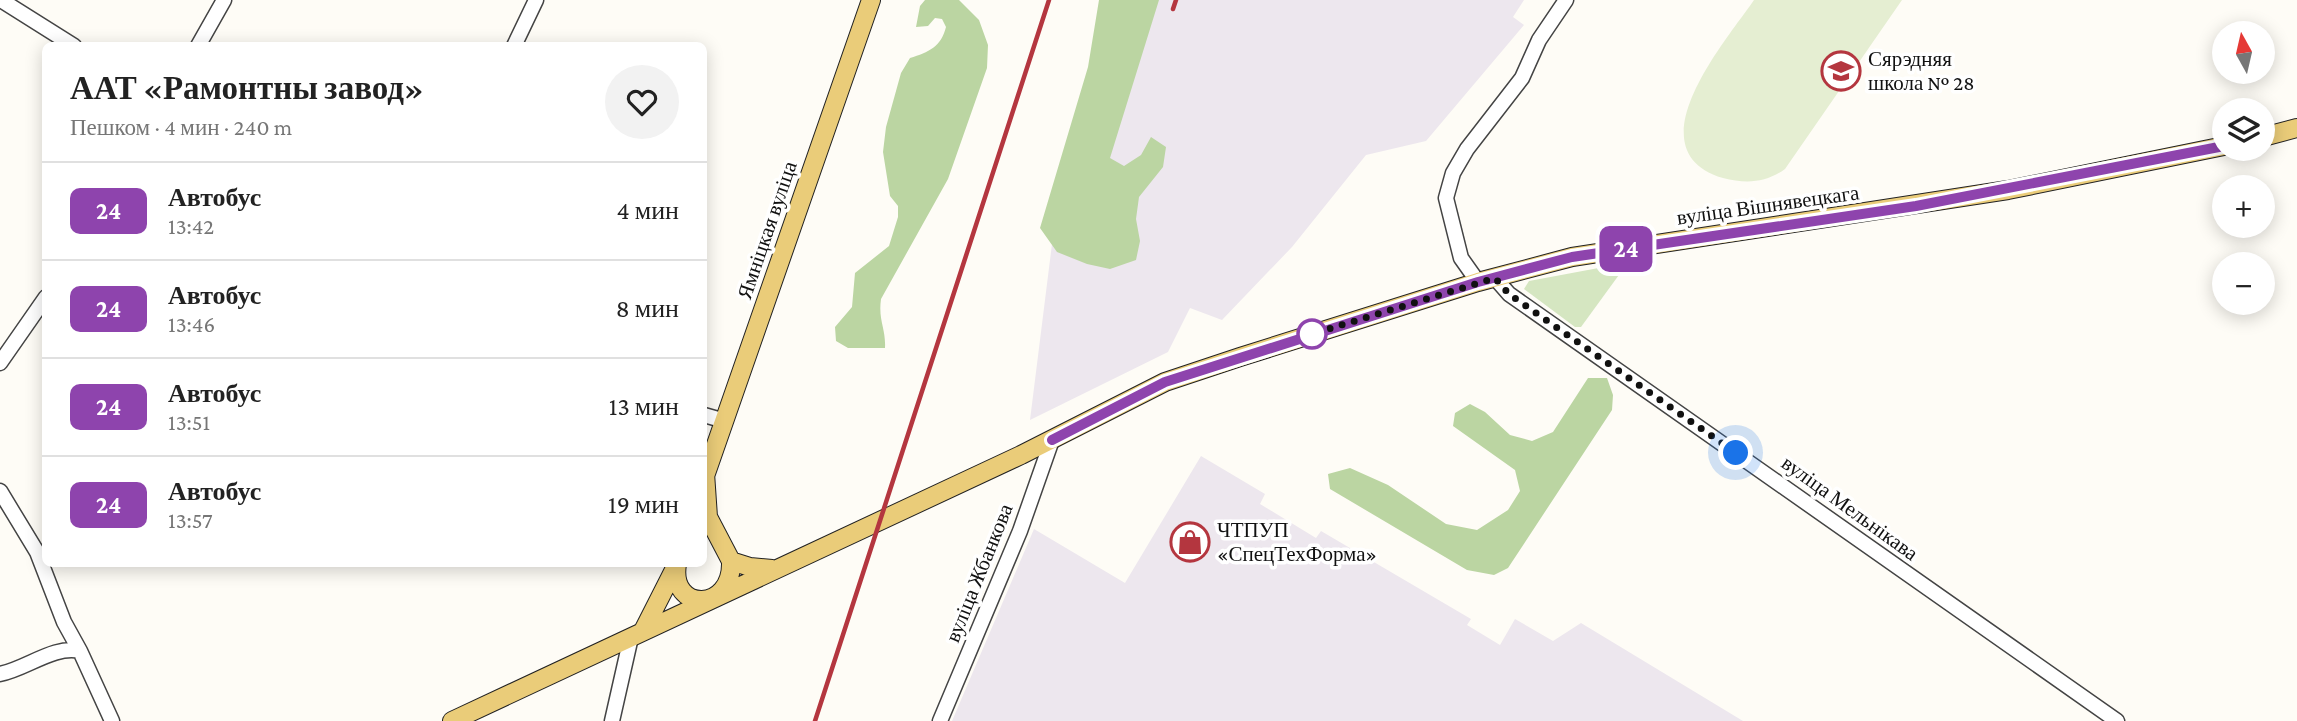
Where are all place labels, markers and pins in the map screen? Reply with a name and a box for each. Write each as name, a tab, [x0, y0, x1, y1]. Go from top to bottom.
place label: Сярэдняя школа № 28	[1868, 47, 1975, 95]
school or university icon: Сярэдняя школа № 28	[1820, 50, 1862, 92]
unlabelled marker	[1297, 319, 1327, 349]
place label: ЧТПУП «СпецТехФорма»	[1217, 518, 1377, 566]
shop icon: ЧТПУП «СпецТехФорма»	[1169, 521, 1211, 563]

